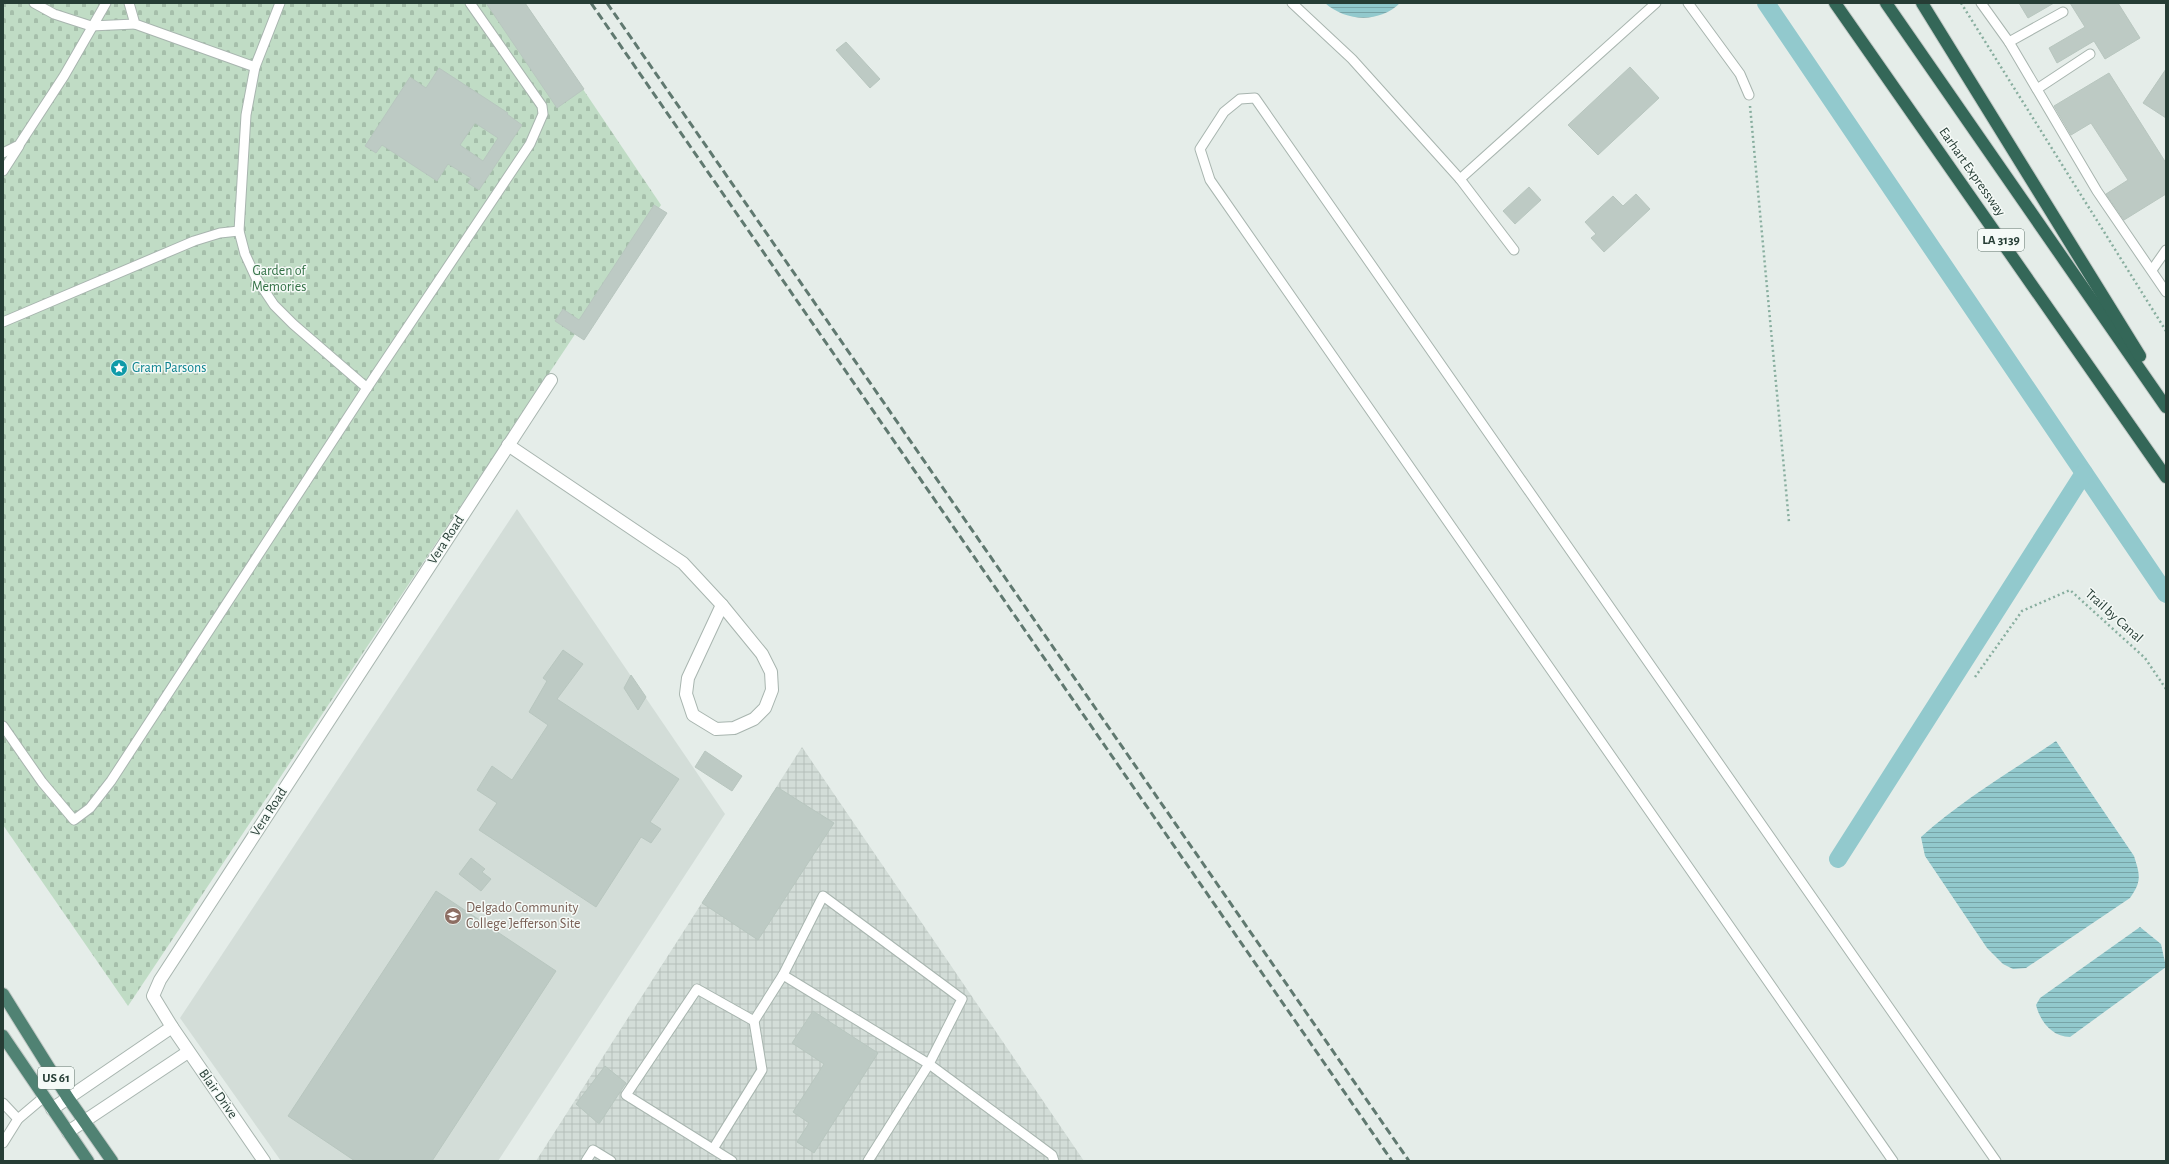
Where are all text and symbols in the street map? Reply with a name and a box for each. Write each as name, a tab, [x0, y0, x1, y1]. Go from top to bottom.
street label: Earhart Expressway	[1936, 125, 2008, 219]
road number: LA 3139	[1978, 229, 2024, 251]
park label: Garden of Memories	[252, 264, 306, 294]
place icon: Gram Parsons	[109, 358, 129, 378]
place label: Gram Parsons	[132, 361, 206, 375]
street label: Vera Road	[425, 513, 467, 567]
street label: Trail by Canal	[2083, 587, 2145, 645]
street label: Vera Road	[248, 785, 290, 839]
place label: Delgado Community College Jefferson Site	[466, 901, 581, 931]
school or university icon: Delgado Community College Jefferson Site	[443, 906, 463, 926]
road number: US 61	[38, 1067, 74, 1089]
street label: Blair Drive	[196, 1067, 240, 1121]

